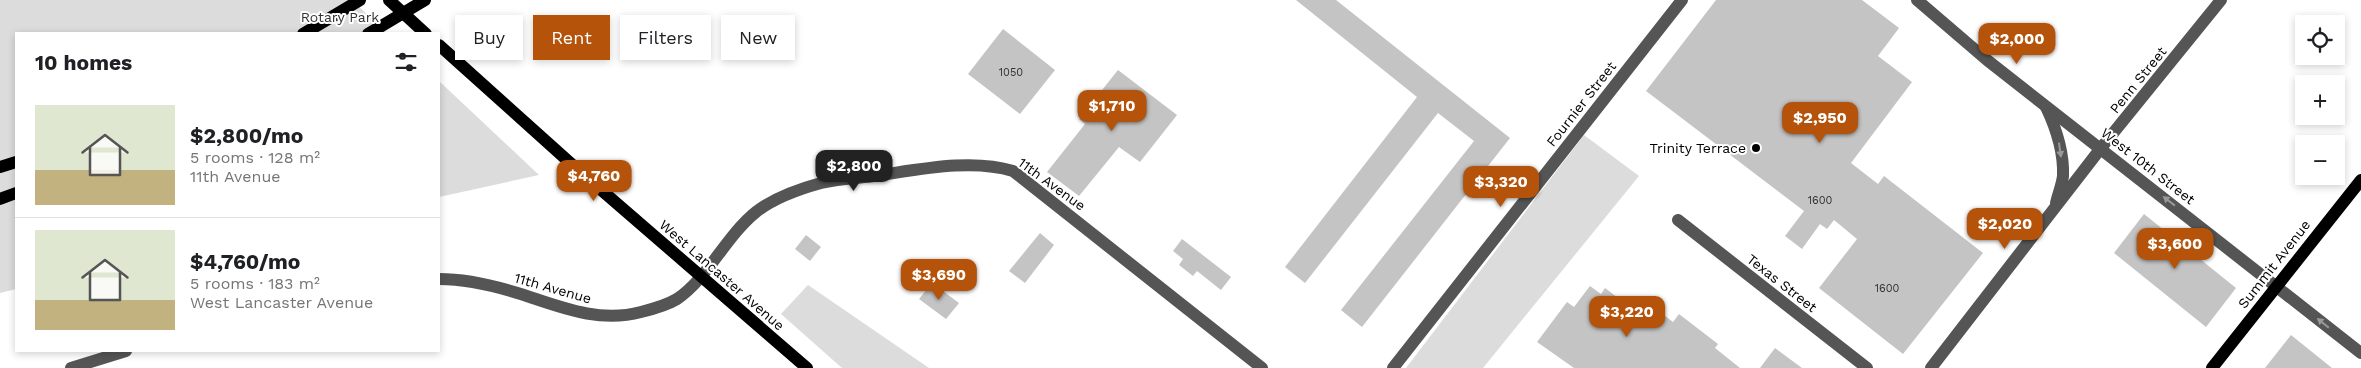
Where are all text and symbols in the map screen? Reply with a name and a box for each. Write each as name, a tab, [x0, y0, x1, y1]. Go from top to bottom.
park label: Rotary Park	[301, 9, 379, 25]
chip: Buy	[455, 15, 523, 60]
chip: Rent	[533, 15, 610, 60]
chip: Filters	[620, 15, 711, 60]
chip: New	[721, 15, 795, 60]
map controls	[2295, 15, 2345, 185]
button: locate	[2295, 15, 2345, 65]
pin: $2,000	[1976, 22, 2058, 65]
text: $2,000	[1989, 29, 2045, 48]
street label: Penn Street	[2106, 43, 2170, 116]
icon: filters	[392, 48, 420, 76]
text: 10 homes	[35, 50, 132, 75]
street label: Fournier Street	[1543, 58, 1619, 150]
house number: 1050	[999, 66, 1023, 79]
button: +	[2295, 75, 2345, 125]
pin: $1,710	[1071, 90, 1153, 132]
text: $1,710	[1089, 96, 1135, 115]
pin: $2,950	[1779, 102, 1861, 144]
text: $2,950	[1793, 108, 1847, 127]
text: $2,800/mo	[190, 123, 303, 148]
street label: West 10th Street	[2098, 124, 2198, 208]
icon: home	[75, 125, 135, 185]
button: −	[2295, 135, 2345, 185]
place label: Trinity Terrace	[1649, 140, 1746, 156]
marker: Trinity Terrace	[1750, 142, 1762, 154]
one-way arrow	[2056, 143, 2064, 159]
text: 5 rooms · 128 m²	[190, 148, 320, 167]
pin: $2,800	[813, 150, 895, 192]
street label: 11th Avenue	[1015, 154, 1089, 214]
text: $2,800	[826, 156, 882, 175]
pin: $4,760	[553, 160, 635, 202]
text: $4,760	[568, 166, 620, 185]
pin: $3,320	[1460, 166, 1542, 208]
text: 11th Avenue	[190, 167, 281, 186]
text: $3,320	[1474, 172, 1528, 191]
house number: 1600	[1808, 194, 1832, 207]
one-way arrow	[2162, 196, 2175, 207]
pin: $2,020	[1964, 208, 2046, 250]
text: $2,020	[1978, 214, 2032, 233]
street label: West Lancaster Avenue	[656, 216, 788, 334]
street label: Summit Avenue	[2235, 217, 2313, 311]
pin: $3,600	[2134, 228, 2216, 270]
text: $3,600	[2148, 234, 2202, 253]
text: $4,760/mo	[190, 249, 300, 274]
icon: home	[75, 250, 135, 310]
street label: Texas Street	[1744, 251, 1820, 315]
pin: $3,690	[898, 258, 980, 301]
text: $3,690	[912, 265, 966, 284]
street label: 11th Avenue	[513, 269, 593, 307]
text: 5 rooms · 183 m²	[190, 274, 320, 293]
house number: 1600	[1875, 282, 1899, 295]
text: West Lancaster Avenue	[190, 293, 373, 312]
pin: $3,220	[1586, 296, 1668, 338]
text: $3,220	[1600, 302, 1654, 321]
one-way arrow	[2317, 317, 2330, 328]

